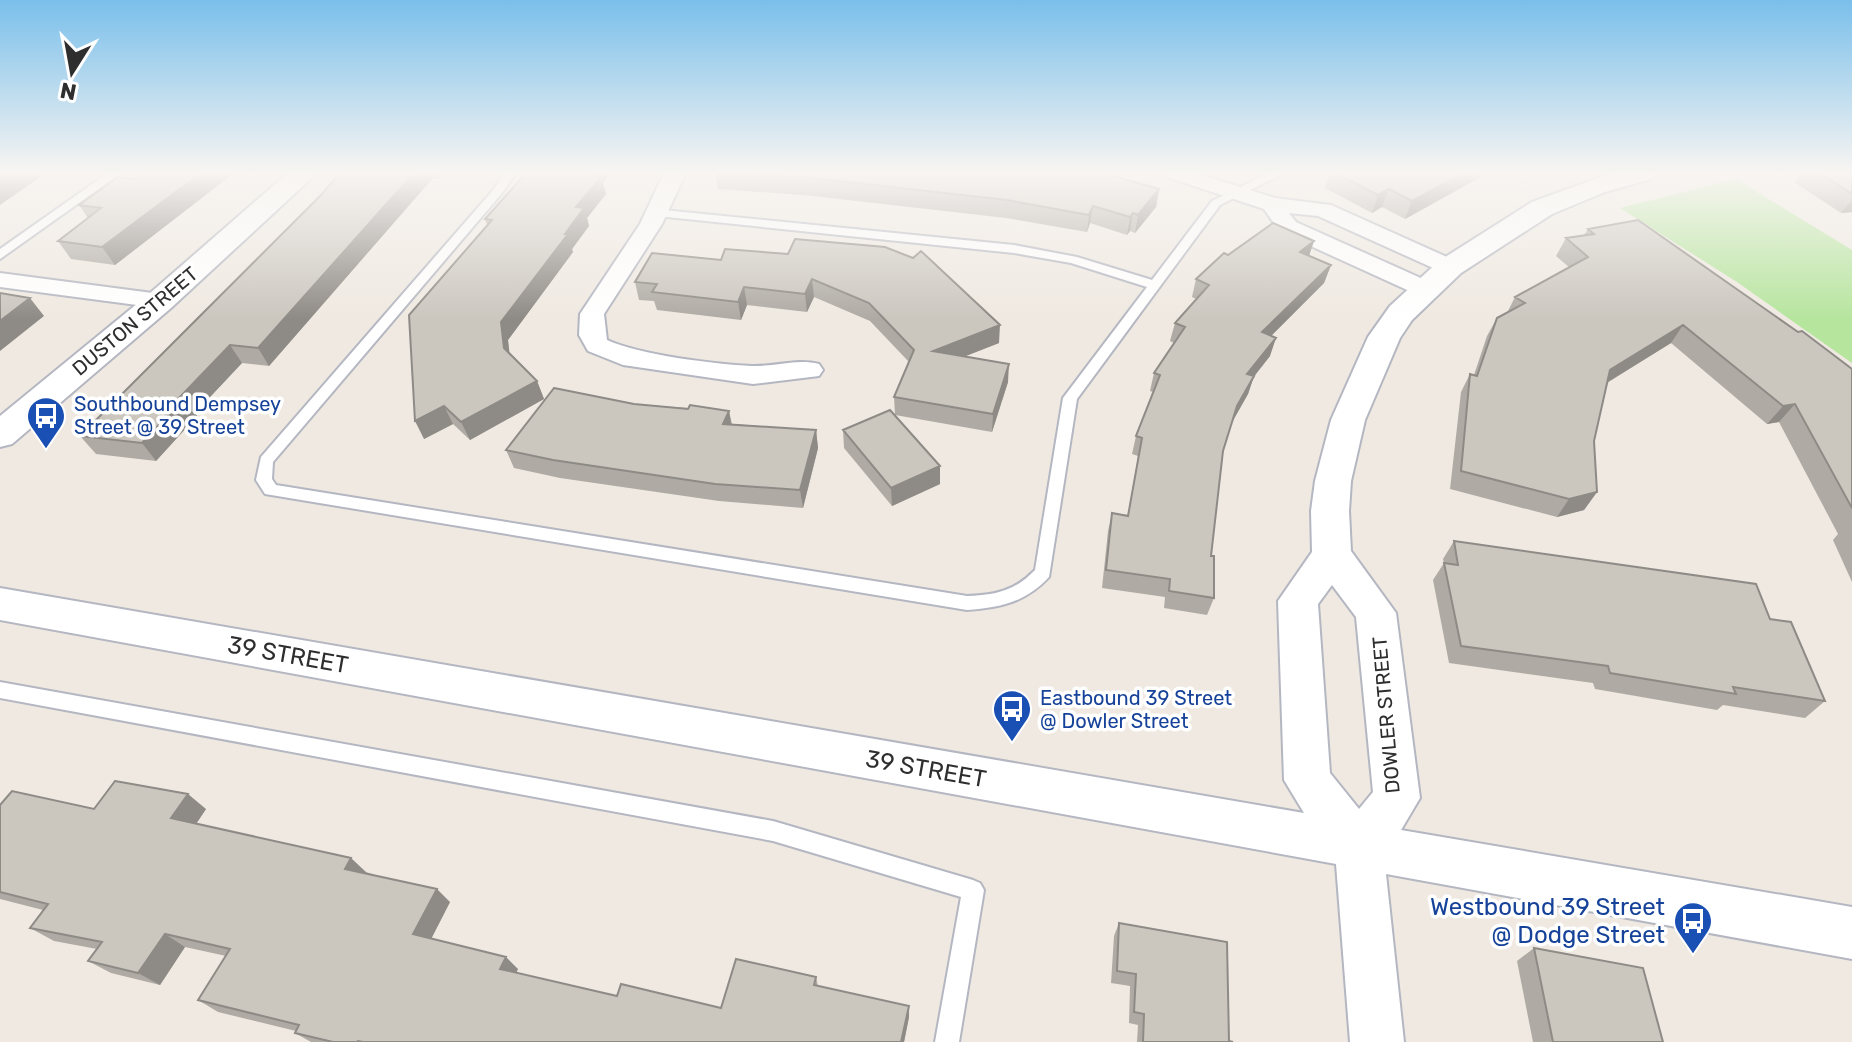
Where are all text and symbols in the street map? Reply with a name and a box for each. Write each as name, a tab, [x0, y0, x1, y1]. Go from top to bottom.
north arrow	[32, 32, 112, 112]
text: N	[58, 76, 79, 106]
street label: DUSTON STREET	[67, 261, 203, 380]
place label: Southbound Dempsey Street @ 39 Street	[74, 392, 281, 439]
bus stop icon: Southbound Dempsey Street @ 39 Street	[25, 395, 67, 450]
street label: 39 STREET	[226, 631, 351, 679]
street label: DOWLER STREET	[1367, 635, 1405, 794]
place label: Eastbound 39 Street @ Dowler Street	[1040, 686, 1232, 733]
bus stop icon: Eastbound 39 Street @ Dowler Street	[991, 688, 1033, 743]
street label: 39 STREET	[864, 745, 989, 793]
place label: Westbound 39 Street @ Dodge Street	[1430, 893, 1665, 949]
bus stop icon: Westbound 39 Street @ Dodge Street	[1672, 900, 1714, 955]

